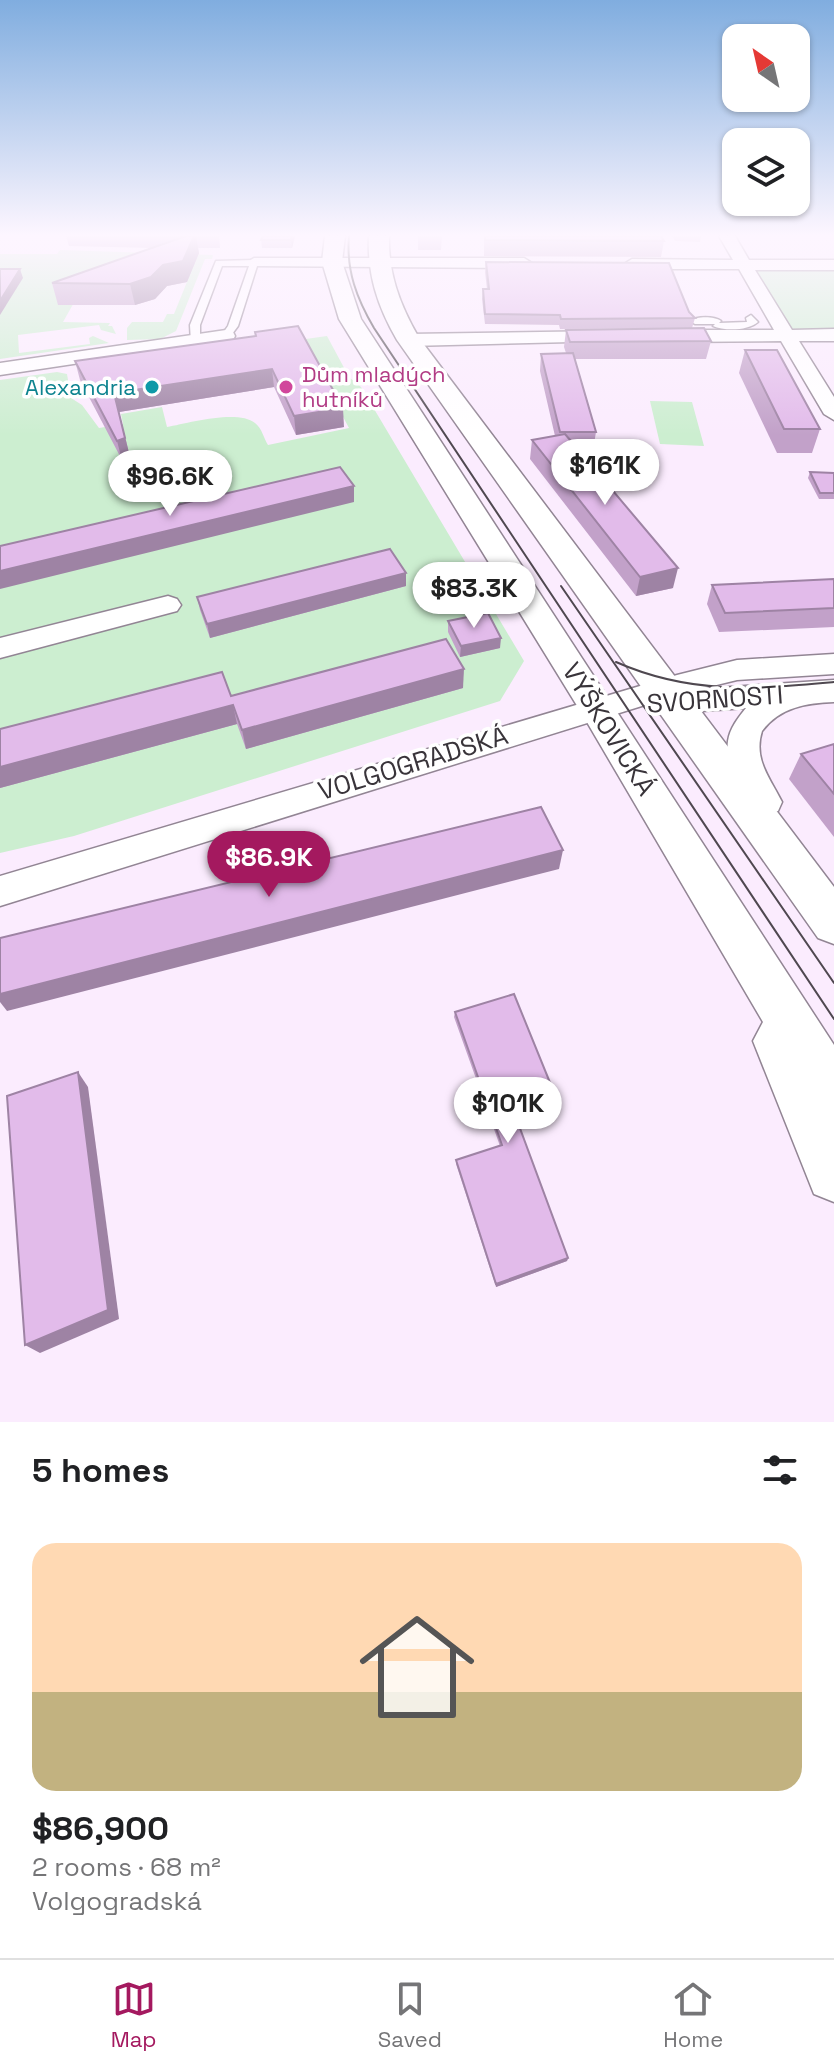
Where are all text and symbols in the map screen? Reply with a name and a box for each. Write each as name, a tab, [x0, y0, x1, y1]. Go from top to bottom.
north arrow	[722, 24, 810, 112]
map controls	[722, 24, 810, 216]
button: layers	[722, 128, 810, 216]
place label: Dům mladých hutníků	[302, 360, 446, 413]
place label: Alexandria	[25, 373, 136, 401]
marker: Alexandria	[143, 378, 161, 396]
marker: Dům mladých hutníků	[277, 378, 295, 396]
pin: $161K	[549, 439, 661, 507]
text: $161K	[569, 448, 641, 482]
pin: $96.6K	[105, 450, 235, 518]
text: $96.6K	[126, 459, 214, 493]
pin: $83.3K	[409, 562, 539, 630]
text: $83.3K	[431, 571, 518, 605]
street label: VÝŠKOVICKÁ	[555, 656, 663, 802]
street label: SVORNOSTI	[646, 677, 784, 721]
street label: VOLGOGRADSKÁ	[314, 718, 512, 808]
pin: $86.9K	[204, 831, 334, 899]
text: $86.9K	[225, 840, 313, 874]
pin: $101K	[452, 1077, 564, 1145]
text: $101K	[472, 1086, 544, 1120]
icon: filters	[758, 1448, 802, 1492]
text: 5 homes	[32, 1449, 169, 1492]
icon: home	[345, 1595, 489, 1739]
text: $86,900	[32, 1807, 169, 1850]
text: 2 rooms · 68 m²	[32, 1850, 221, 1884]
text: Volgogradská	[32, 1884, 202, 1918]
tab: Map	[111, 1977, 157, 2053]
tab: Saved	[378, 1977, 442, 2053]
tab: Home	[663, 1977, 723, 2053]

